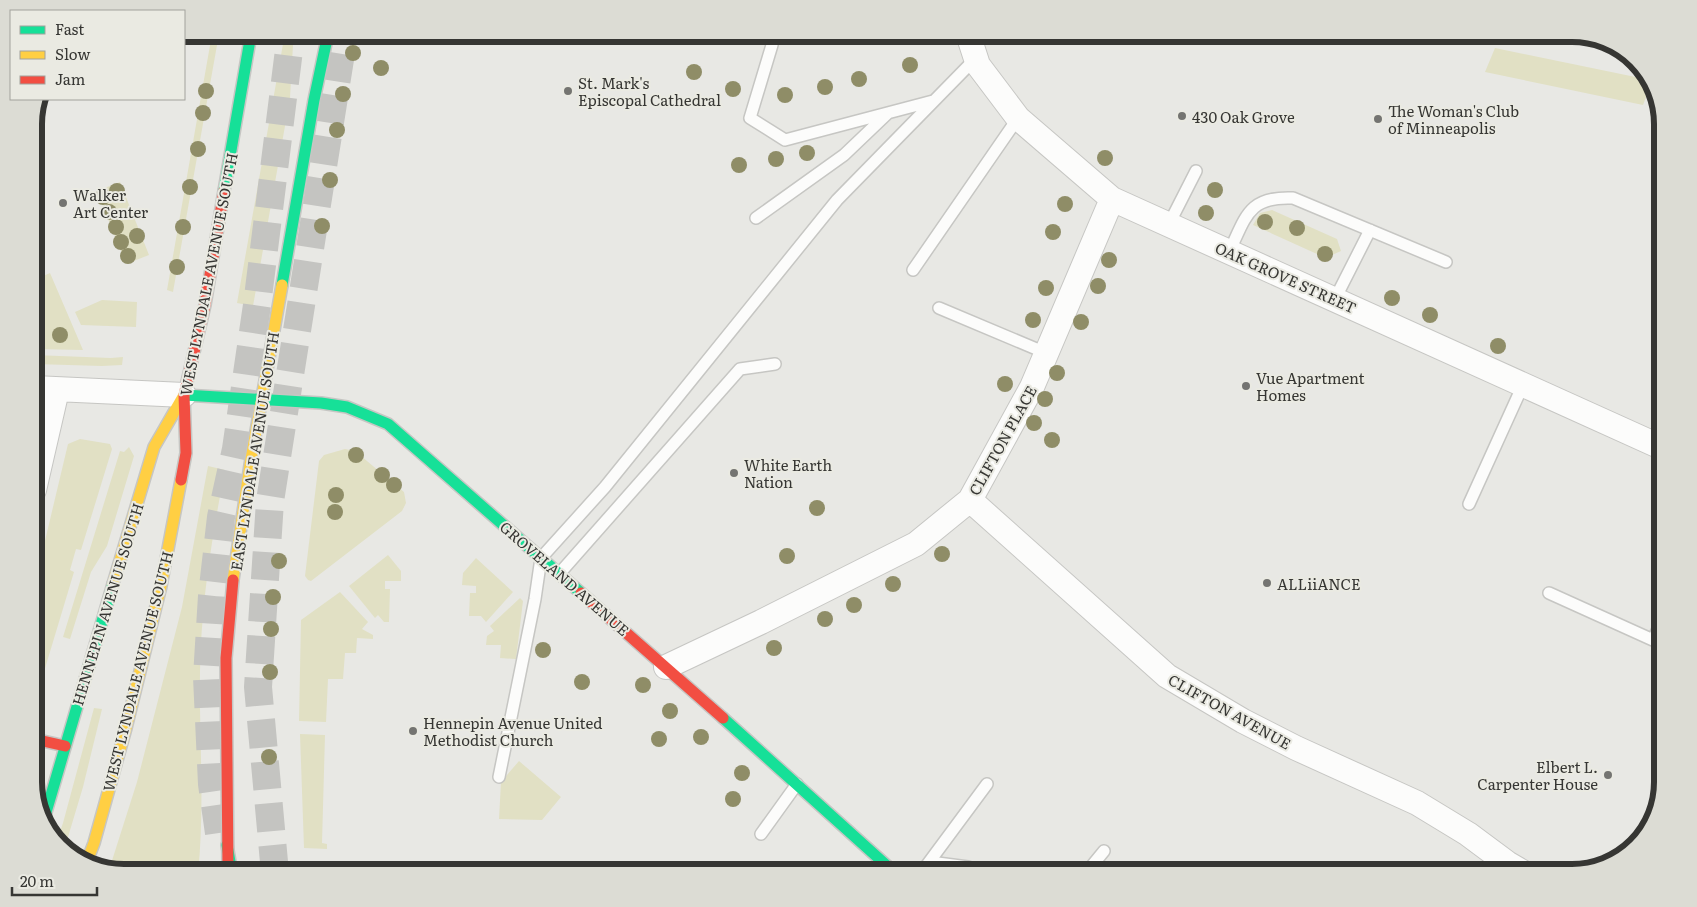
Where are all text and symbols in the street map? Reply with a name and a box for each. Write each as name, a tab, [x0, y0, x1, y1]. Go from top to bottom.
legend	[10, 10, 185, 100]
text: Fast	[55, 17, 84, 40]
text: Slow	[55, 42, 90, 65]
text: Jam	[55, 67, 86, 90]
place label: St. Mark's Episcopal Cathedral	[578, 71, 721, 111]
marker: St. Mark's Episcopal Cathedral	[562, 85, 574, 97]
place label: The Woman's Club of Minneapolis	[1388, 99, 1519, 139]
place label: 430 Oak Grove	[1192, 105, 1295, 128]
marker: 430 Oak Grove	[1176, 110, 1188, 122]
marker: The Woman's Club of Minneapolis	[1372, 113, 1384, 125]
street label: WEST LYNDALE AVENUE SOUTH	[173, 151, 243, 397]
place label: Walker Art Center	[73, 183, 148, 223]
marker: Walker Art Center	[57, 197, 69, 209]
street label: OAK GROVE STREET	[1212, 235, 1360, 319]
street label: EAST LYNDALE AVENUE SOUTH	[224, 330, 284, 572]
place label: Vue Apartment Homes	[1256, 366, 1365, 406]
marker: Vue Apartment Homes	[1240, 380, 1252, 392]
street label: CLIFTON PLACE	[962, 381, 1042, 499]
place label: White Earth Nation	[744, 453, 832, 493]
marker: White Earth Nation	[728, 467, 740, 479]
street label: HENNEPIN AVENUE SOUTH	[65, 500, 149, 708]
street label: GROVELAND AVENUE	[495, 515, 635, 641]
street label: WEST LYNDALE AVENUE SOUTH	[96, 548, 178, 794]
place label: ALLiiANCE	[1277, 572, 1361, 595]
marker: ALLiiANCE	[1261, 577, 1273, 589]
street label: CLIFTON AVENUE	[1164, 668, 1296, 754]
place label: Hennepin Avenue United Methodist Church	[423, 711, 602, 751]
marker: Hennepin Avenue United Methodist Church	[407, 725, 419, 737]
place label: Elbert L. Carpenter House	[1477, 755, 1598, 795]
marker: Elbert L. Carpenter House	[1602, 769, 1614, 781]
scale bar	[12, 864, 98, 896]
text: 20 m	[20, 869, 54, 892]

